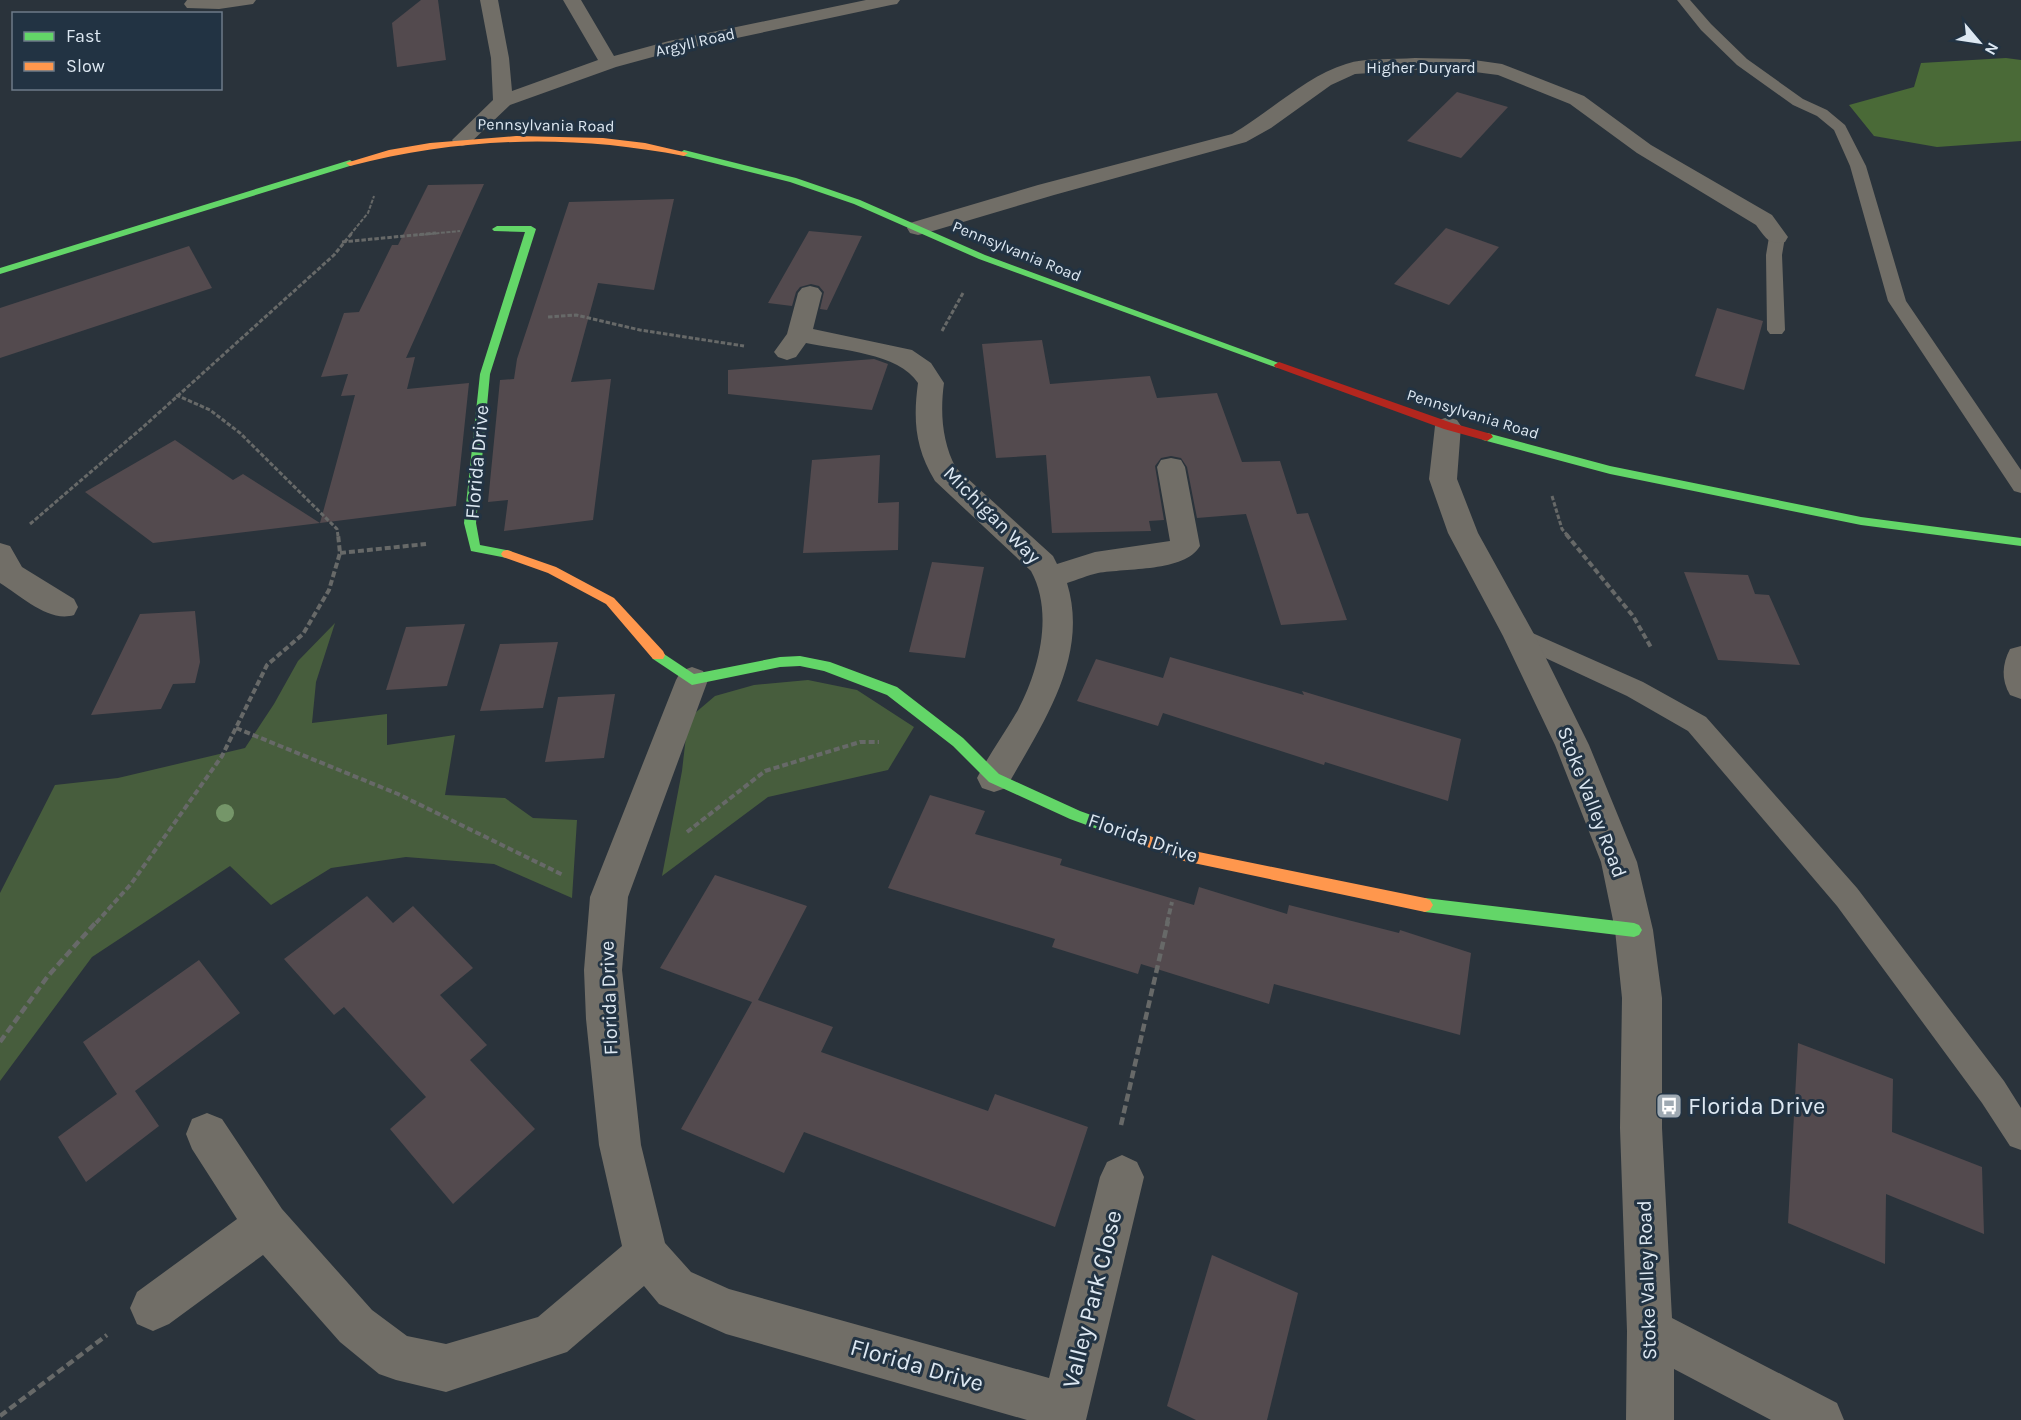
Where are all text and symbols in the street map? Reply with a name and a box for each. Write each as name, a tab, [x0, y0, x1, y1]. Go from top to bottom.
legend	[12, 12, 222, 90]
north arrow	[1949, 12, 2009, 72]
street label: Argyll Road	[653, 24, 737, 60]
text: Fast	[66, 25, 101, 47]
text: N	[1981, 39, 2003, 59]
text: Slow	[66, 55, 105, 77]
street label: Higher Duryard	[1366, 58, 1476, 77]
street label: Pennsylvania Road	[477, 114, 615, 136]
street label: Pennsylvania Road	[950, 217, 1084, 285]
street label: Pennsylvania Road	[1405, 385, 1541, 443]
street label: Florida Drive	[461, 404, 493, 520]
street label: Michigan Way	[939, 462, 1045, 568]
street label: Stoke Valley Road	[1553, 723, 1631, 881]
street label: Florida Drive	[1085, 808, 1201, 868]
street label: Florida Drive	[596, 940, 622, 1056]
bus stop icon: Florida Drive	[1654, 1091, 1684, 1121]
place label: Florida Drive	[1688, 1092, 1825, 1120]
street label: Stoke Valley Road	[1633, 1200, 1661, 1360]
street label: Valley Park Close	[1056, 1207, 1128, 1391]
street label: Florida Drive	[847, 1333, 987, 1397]

